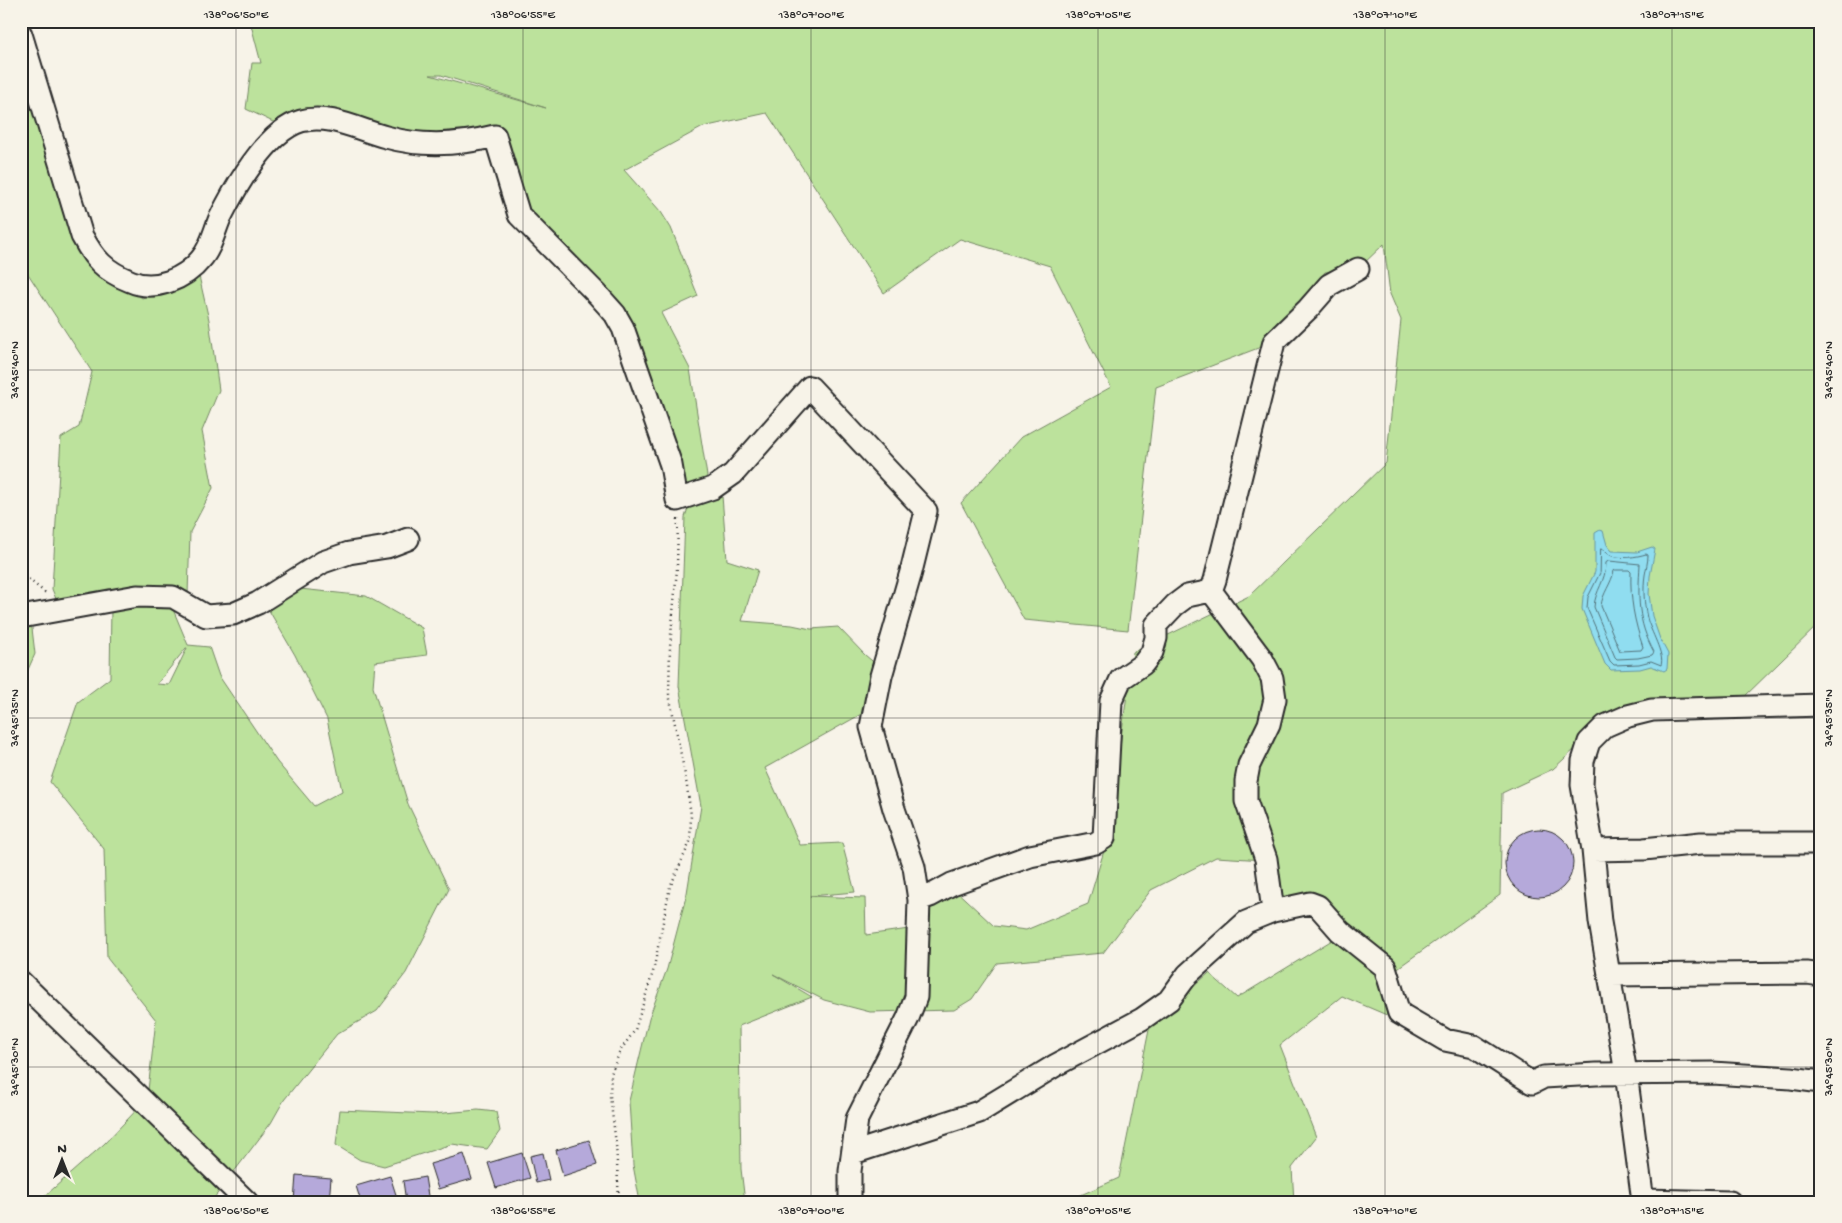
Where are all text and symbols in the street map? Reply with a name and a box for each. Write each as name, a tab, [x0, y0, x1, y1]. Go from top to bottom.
text: 138°06'50"E	[203, 9, 269, 23]
text: 138°06'55"E	[490, 9, 556, 23]
text: 138°07'00"E	[777, 9, 844, 23]
text: 138°07'05"E	[1065, 9, 1131, 23]
text: 138°07'10"E	[1352, 9, 1417, 23]
text: 138°07'15"E	[1640, 9, 1704, 23]
text: 34°45'40"N	[9, 341, 23, 400]
text: 34°45'40"N	[1823, 341, 1837, 400]
text: 34°45'35"N	[9, 689, 23, 748]
text: 34°45'35"N	[1823, 689, 1837, 748]
text: 34°45'30"N	[9, 1038, 23, 1097]
text: 34°45'30"N	[1823, 1038, 1837, 1097]
north arrow	[38, 1136, 88, 1186]
text: N	[57, 1141, 67, 1158]
text: 138°06'50"E	[203, 1205, 269, 1219]
text: 138°06'55"E	[490, 1205, 556, 1219]
text: 138°07'00"E	[777, 1205, 844, 1219]
text: 138°07'05"E	[1065, 1205, 1131, 1219]
text: 138°07'10"E	[1352, 1205, 1417, 1219]
text: 138°07'15"E	[1640, 1205, 1704, 1219]

